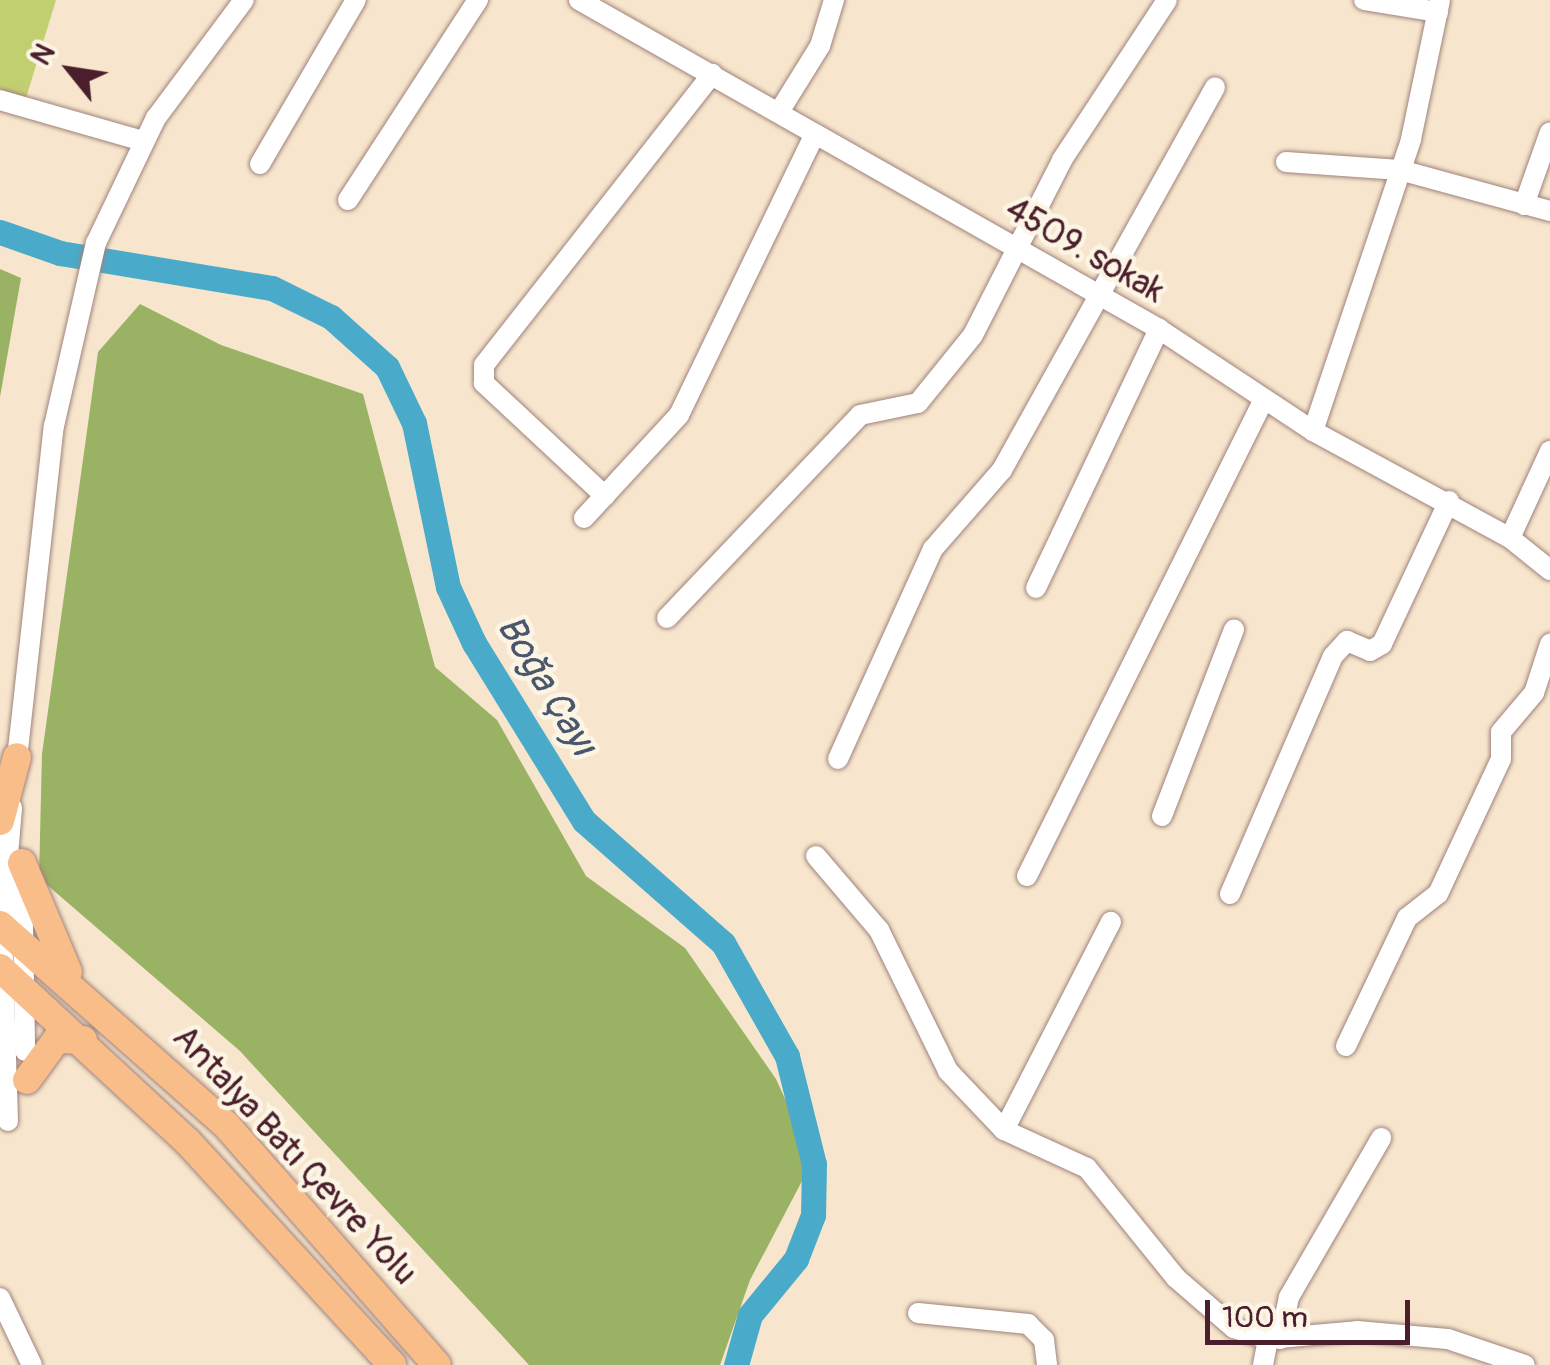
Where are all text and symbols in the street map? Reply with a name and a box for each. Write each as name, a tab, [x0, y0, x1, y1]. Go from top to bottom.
north arrow	[20, 20, 120, 120]
text: N	[24, 38, 63, 72]
street label: 4509. sokak	[998, 188, 1172, 312]
water label: Boğa Çayı	[486, 608, 606, 764]
street label: Antalya Batı Çevre Yolu	[164, 1017, 426, 1293]
scale bar	[1210, 1280, 1415, 1342]
text: 100 m	[1222, 1299, 1308, 1336]

